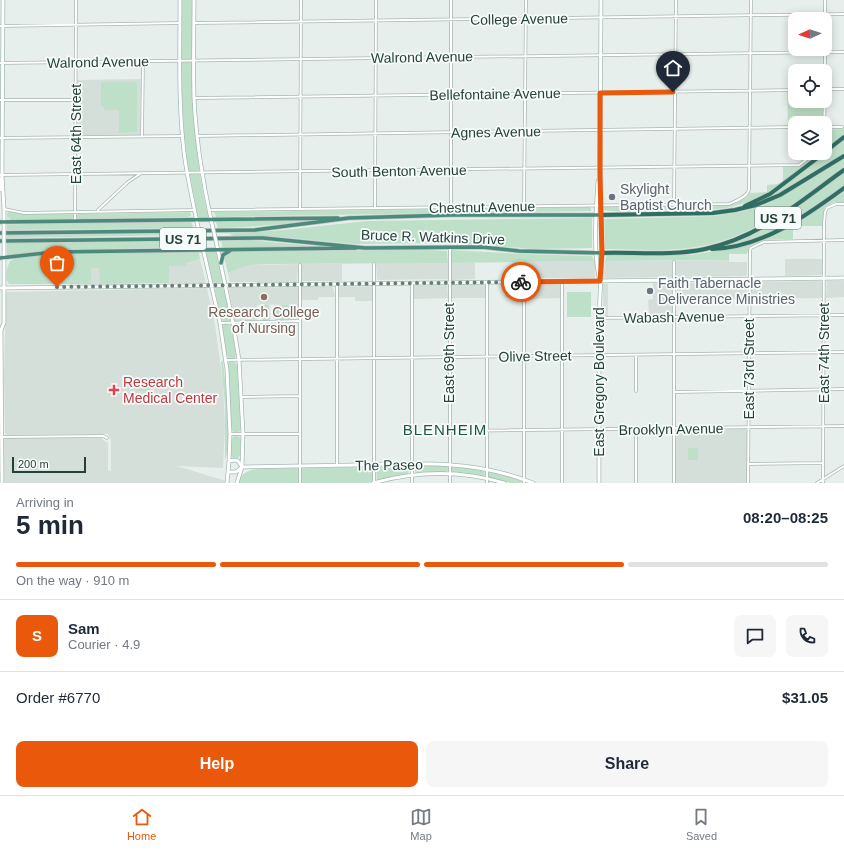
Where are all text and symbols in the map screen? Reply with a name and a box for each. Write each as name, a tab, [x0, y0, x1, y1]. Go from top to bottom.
street label: College Avenue	[470, 10, 568, 28]
north arrow	[788, 12, 832, 56]
map controls	[788, 12, 832, 160]
street label: Walrond Avenue	[371, 48, 473, 66]
pin	[656, 51, 690, 92]
street label: Walrond Avenue	[47, 53, 149, 71]
icon: home	[662, 57, 684, 79]
button: locate	[788, 64, 832, 108]
street label: East 64th Street	[68, 84, 84, 184]
street label: Bellefontaine Avenue	[429, 85, 561, 103]
button: layers	[788, 116, 832, 160]
street label: Agnes Avenue	[451, 123, 541, 141]
street label: South Benton Avenue	[331, 162, 467, 180]
place label: Skylight Baptist Church	[620, 181, 712, 213]
marker: Skylight Baptist Church	[607, 192, 617, 202]
street label: Chestnut Avenue	[429, 198, 536, 216]
road number: US 71	[755, 207, 801, 229]
street label: Bruce R. Watkins Drive	[361, 226, 506, 248]
road number: US 71	[160, 228, 206, 250]
pin	[40, 246, 74, 287]
icon: bag	[46, 252, 68, 274]
courier	[501, 262, 541, 302]
icon: bike	[510, 271, 532, 293]
place label: Faith Tabernacle Deliverance Ministries	[658, 275, 795, 307]
marker: Faith Tabernacle Deliverance Ministries	[645, 286, 655, 296]
marker: Research College of Nursing	[259, 292, 269, 302]
street label: East 69th Street	[441, 303, 457, 403]
street label: East 74th Street	[816, 303, 832, 403]
place label: Research College of Nursing	[208, 304, 320, 336]
street label: East Gregory Boulevard	[591, 307, 607, 457]
street label: Wabash Avenue	[623, 308, 725, 326]
street label: East 73rd Street	[741, 318, 757, 420]
street label: Olive Street	[498, 347, 572, 365]
place label: Research Medical Center	[123, 374, 217, 406]
marker: Research Medical Center	[108, 384, 120, 396]
street label: Brooklyn Avenue	[618, 420, 724, 438]
district label: BLENHEIM	[403, 421, 487, 438]
scale bar	[12, 455, 86, 474]
street label: The Paseo	[355, 456, 423, 474]
text: 200 m	[18, 458, 49, 470]
text: Arriving in	[16, 495, 74, 510]
text: 08:20–08:25	[743, 509, 828, 526]
text: 5 min	[16, 510, 84, 540]
text: On the way · 910 m	[16, 573, 129, 588]
button: chat	[734, 615, 776, 657]
button: phone	[786, 615, 828, 657]
text: Sam	[68, 620, 100, 637]
text: S	[32, 627, 42, 644]
text: Courier · 4.9	[68, 637, 140, 652]
text: Order #6770	[16, 689, 100, 706]
text: $31.05	[782, 689, 828, 706]
button: Help	[16, 741, 418, 787]
button: Share	[426, 741, 828, 787]
tab: Home	[127, 806, 156, 842]
tab: Map	[410, 806, 432, 842]
tab: Saved	[686, 806, 717, 842]

